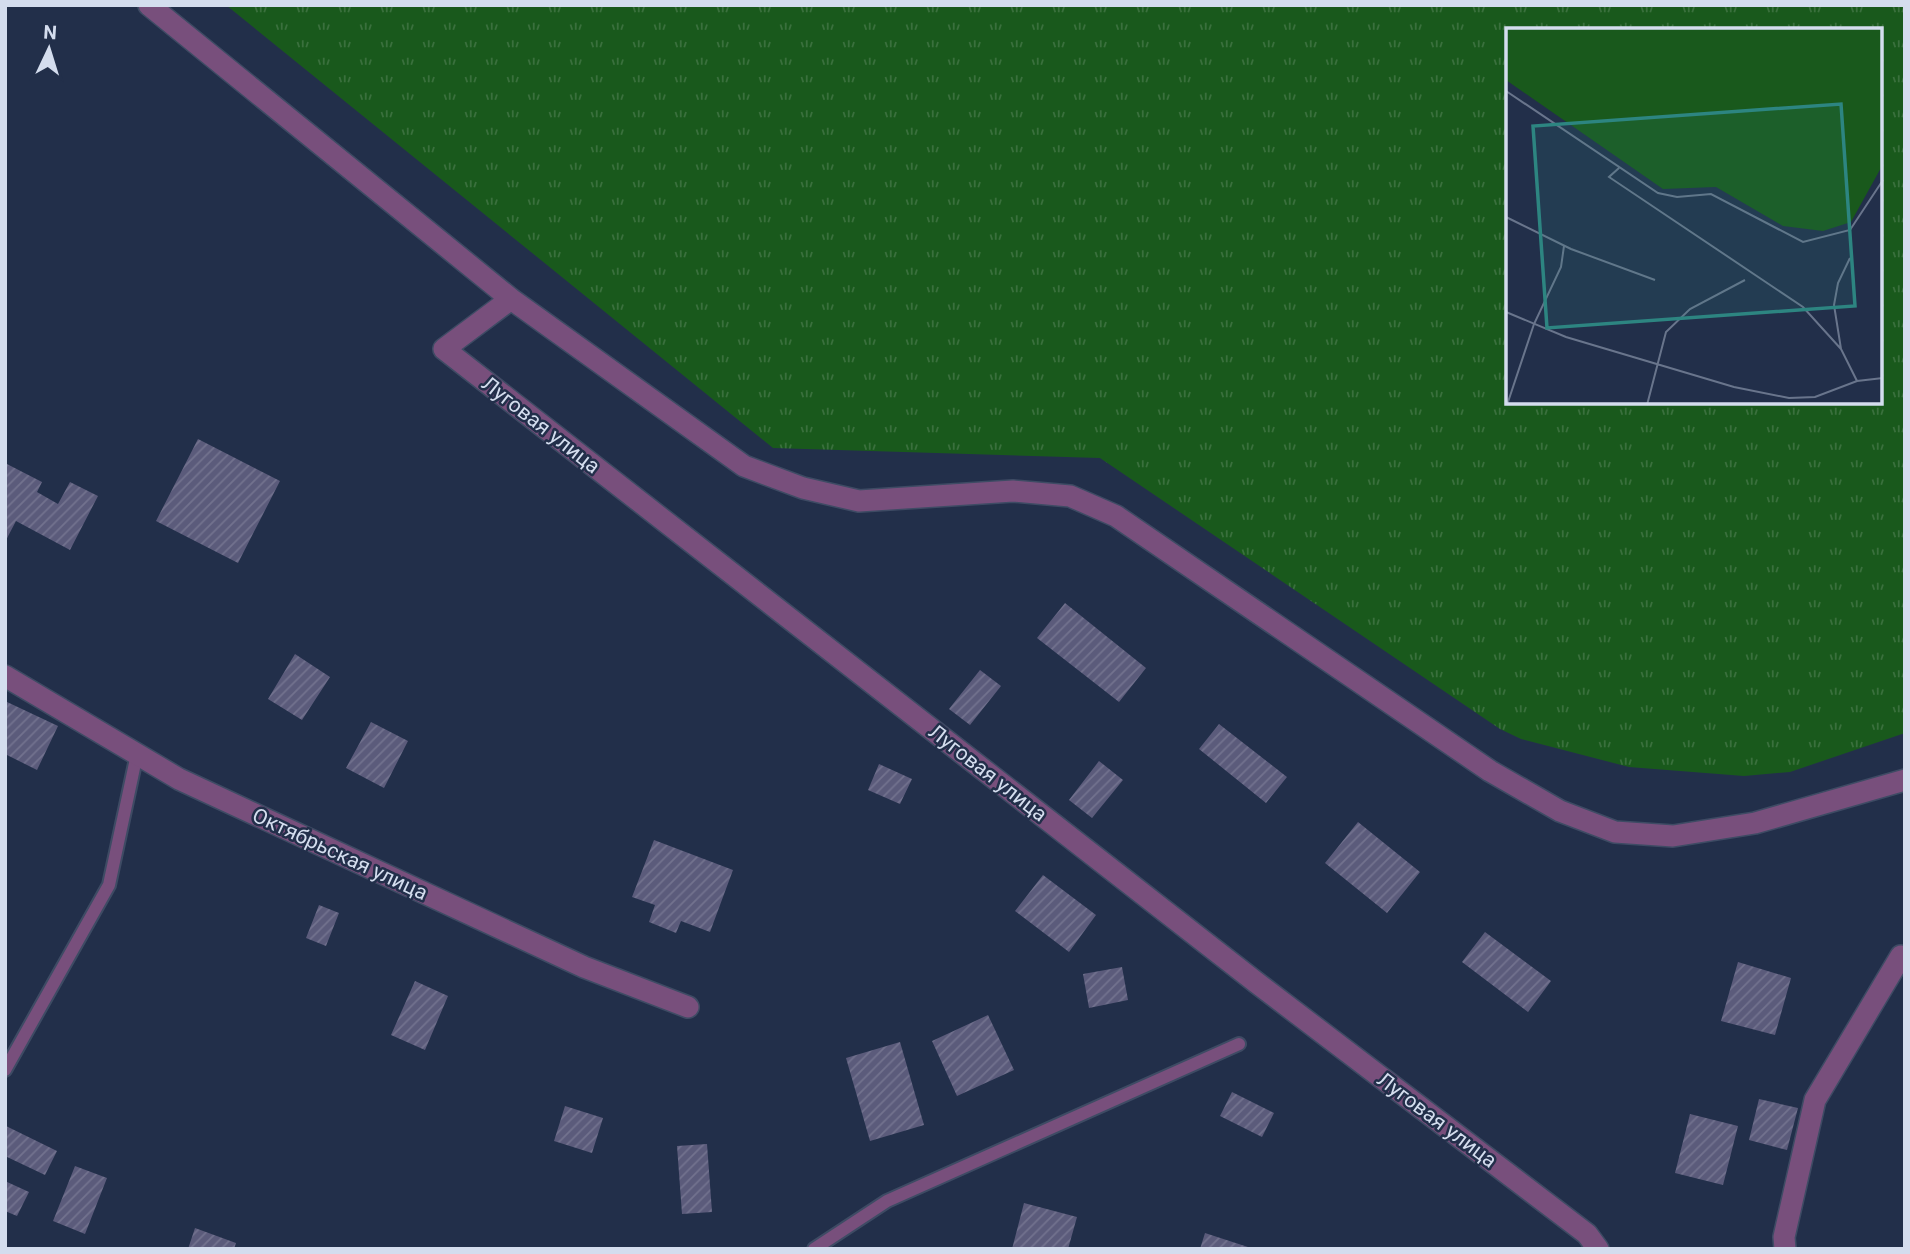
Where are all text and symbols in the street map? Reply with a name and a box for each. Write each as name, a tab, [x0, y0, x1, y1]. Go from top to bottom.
north arrow	[14, 14, 84, 84]
text: N	[43, 21, 58, 44]
inset map	[1506, 28, 1882, 404]
street label: Луговая улица	[477, 371, 605, 479]
street label: Луговая улица	[924, 719, 1052, 827]
street label: Октябрьская улица	[249, 803, 431, 905]
street label: Луговая улица	[1373, 1067, 1501, 1173]

